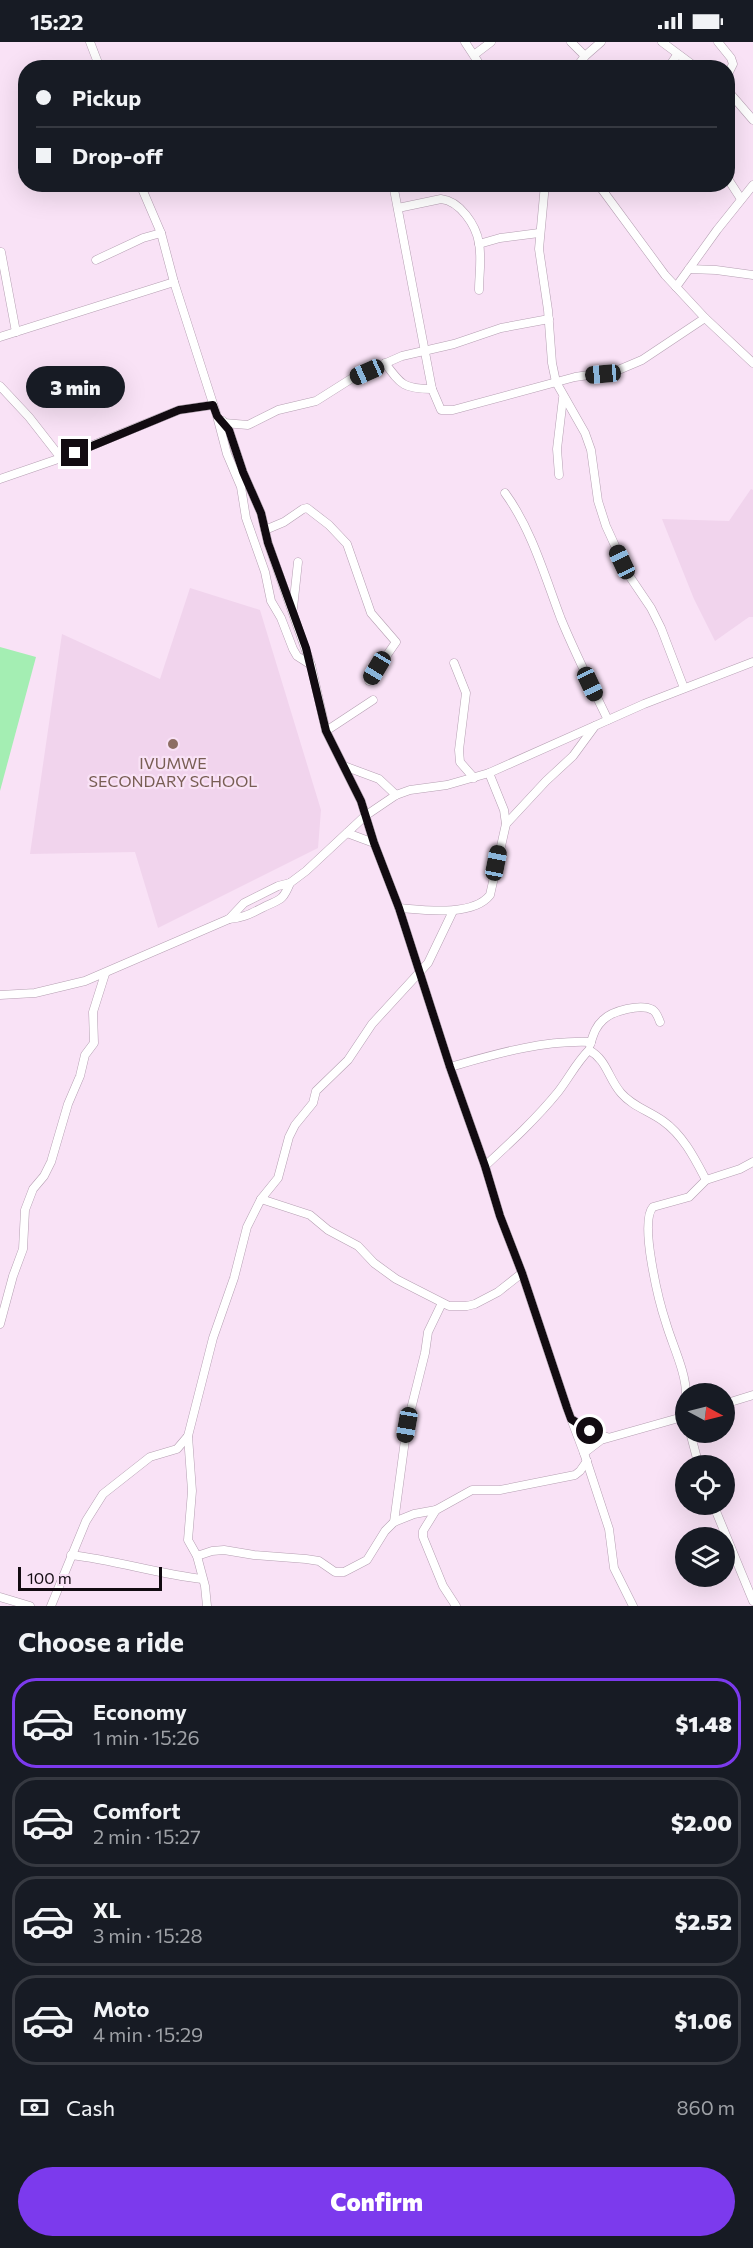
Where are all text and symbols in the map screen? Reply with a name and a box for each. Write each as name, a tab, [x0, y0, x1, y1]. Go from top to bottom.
text: 15:22	[30, 8, 84, 35]
text: Pickup	[72, 84, 141, 111]
text: Drop-off	[72, 142, 163, 169]
car	[347, 356, 387, 388]
car	[584, 363, 622, 385]
callout: 3 min	[26, 366, 124, 408]
text: 3 min	[50, 375, 101, 399]
route end	[61, 439, 88, 466]
car	[606, 542, 638, 582]
car	[360, 648, 394, 688]
car	[574, 664, 606, 704]
marker: IVUMWE SECONDARY SCHOOL	[166, 737, 180, 751]
place label: IVUMWE SECONDARY SCHOOL	[89, 753, 257, 790]
car	[484, 844, 508, 882]
north arrow	[675, 1383, 735, 1443]
map controls	[675, 1383, 735, 1587]
car	[395, 1406, 419, 1444]
route start	[576, 1417, 603, 1444]
button: locate	[675, 1455, 735, 1515]
button: layers	[675, 1527, 735, 1587]
scale bar	[18, 1564, 162, 1592]
text: 100 m	[27, 1568, 72, 1587]
text: Choose a ride	[18, 1625, 184, 1658]
icon: car	[21, 1696, 75, 1750]
text: Economy	[93, 1698, 187, 1725]
text: $1.48	[675, 1710, 732, 1737]
text: 1 min · 15:26	[93, 1725, 200, 1749]
icon: car	[21, 1795, 75, 1849]
text: Comfort	[93, 1797, 181, 1824]
text: $2.00	[671, 1809, 732, 1836]
text: 2 min · 15:27	[93, 1824, 201, 1848]
icon: car	[21, 1894, 75, 1948]
text: XL	[93, 1896, 121, 1923]
text: $2.52	[675, 1908, 732, 1935]
text: 3 min · 15:28	[93, 1923, 203, 1947]
icon: car	[21, 1993, 75, 2047]
text: Moto	[93, 1995, 149, 2022]
text: $1.06	[675, 2007, 732, 2034]
text: 4 min · 15:29	[93, 2022, 203, 2046]
icon: cash	[18, 2091, 51, 2124]
text: Cash	[66, 2094, 115, 2121]
text: 860 m	[676, 2095, 735, 2119]
button: Confirm	[18, 2167, 735, 2236]

